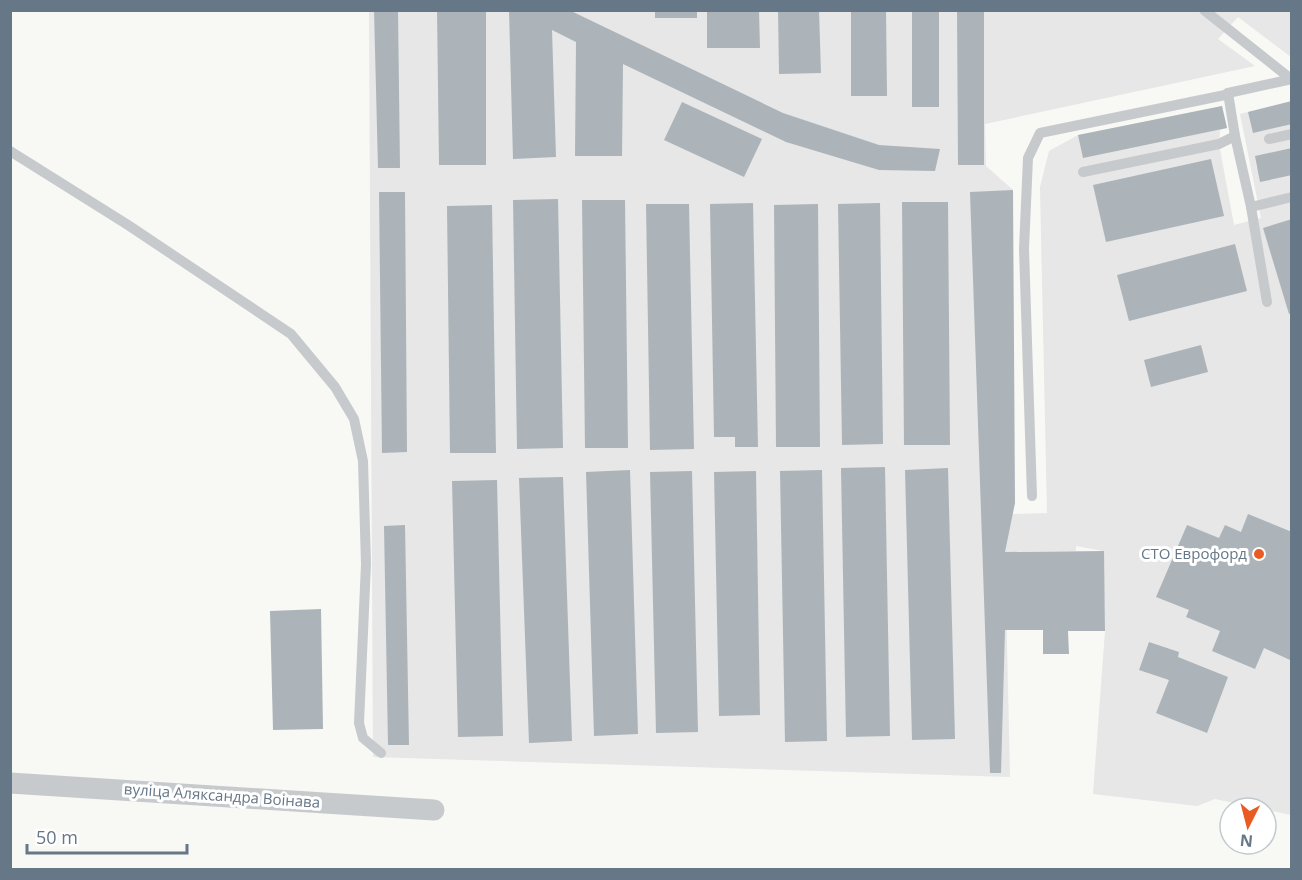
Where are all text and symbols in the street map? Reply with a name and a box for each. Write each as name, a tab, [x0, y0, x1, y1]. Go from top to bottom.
place label: СТО Еврофорд	[1141, 543, 1247, 563]
marker: СТО Еврофорд	[1252, 547, 1266, 561]
street label: вуліца Аляксандра Воінава	[123, 778, 321, 812]
north arrow	[1218, 796, 1278, 856]
scale bar	[27, 817, 188, 855]
text: 50 m	[36, 825, 78, 849]
text: N	[1239, 829, 1254, 853]

